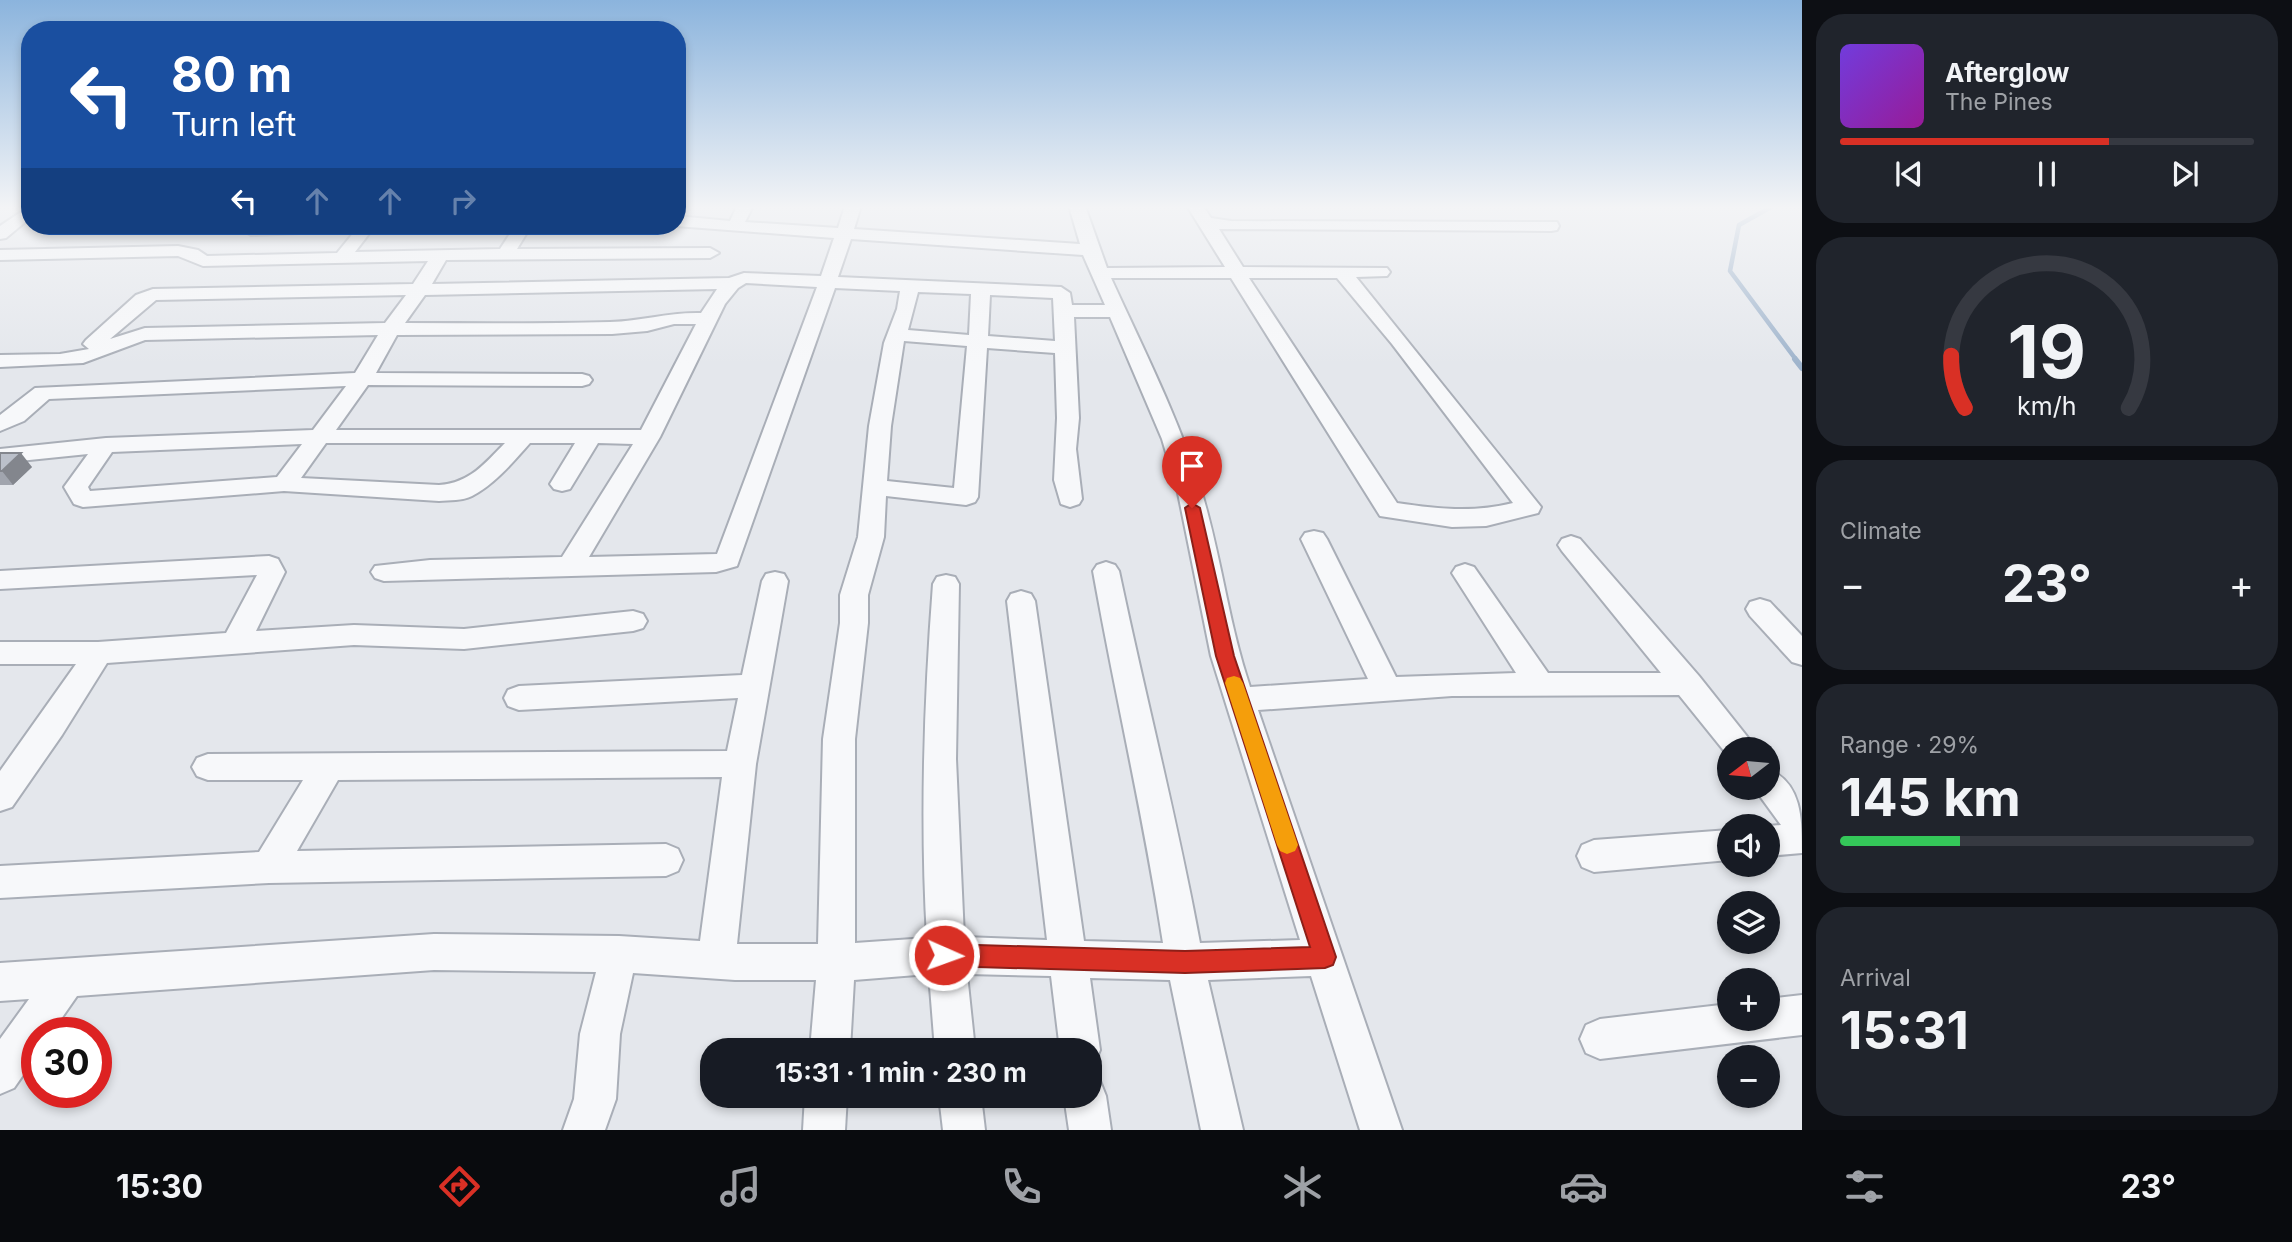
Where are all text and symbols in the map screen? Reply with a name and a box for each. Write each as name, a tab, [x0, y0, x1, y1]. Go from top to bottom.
text: 80 m	[171, 45, 292, 104]
icon: left	[56, 49, 147, 140]
text: Afterglow	[1945, 57, 2069, 88]
text: The Pines	[1945, 88, 2053, 116]
text: Turn left	[171, 105, 296, 144]
icon: previous	[1890, 155, 1928, 193]
icon: pause	[2028, 155, 2066, 193]
icon: next	[2166, 155, 2204, 193]
icon: left	[225, 182, 263, 220]
icon: ahead	[298, 182, 336, 220]
icon: ahead	[371, 182, 409, 220]
icon: right	[444, 182, 482, 220]
text: 19	[2008, 307, 2086, 396]
text: km/h	[2017, 391, 2077, 421]
pin	[1162, 436, 1222, 508]
icon: arrive	[1173, 447, 1211, 485]
text: Climate	[1840, 517, 1922, 545]
text: 23°	[2002, 552, 2092, 615]
text: −	[1840, 561, 1865, 607]
text: +	[2229, 561, 2254, 607]
text: Range · 29%	[1840, 731, 1979, 759]
north arrow	[1717, 737, 1780, 800]
map controls	[1717, 737, 1780, 1108]
text: 145 km	[1840, 766, 2021, 829]
button: sound	[1717, 814, 1780, 877]
button: layers	[1717, 891, 1780, 954]
position arrow	[907, 918, 981, 992]
text: Arrival	[1840, 964, 1911, 992]
button: +	[1717, 968, 1780, 1031]
text: 15:31	[1840, 999, 1969, 1062]
speed limit sign: 30	[21, 1017, 112, 1108]
button: −	[1717, 1045, 1780, 1108]
text: 15:31 · 1 min · 230 m	[775, 1057, 1027, 1088]
icon: directions	[435, 1162, 484, 1211]
icon: music	[716, 1162, 765, 1211]
icon: phone	[997, 1162, 1046, 1211]
icon: climate	[1278, 1162, 1327, 1211]
icon: car	[1559, 1162, 1608, 1211]
icon: filters	[1840, 1162, 1889, 1211]
text: 15:30	[116, 1167, 203, 1206]
text: 23°	[2121, 1167, 2176, 1206]

